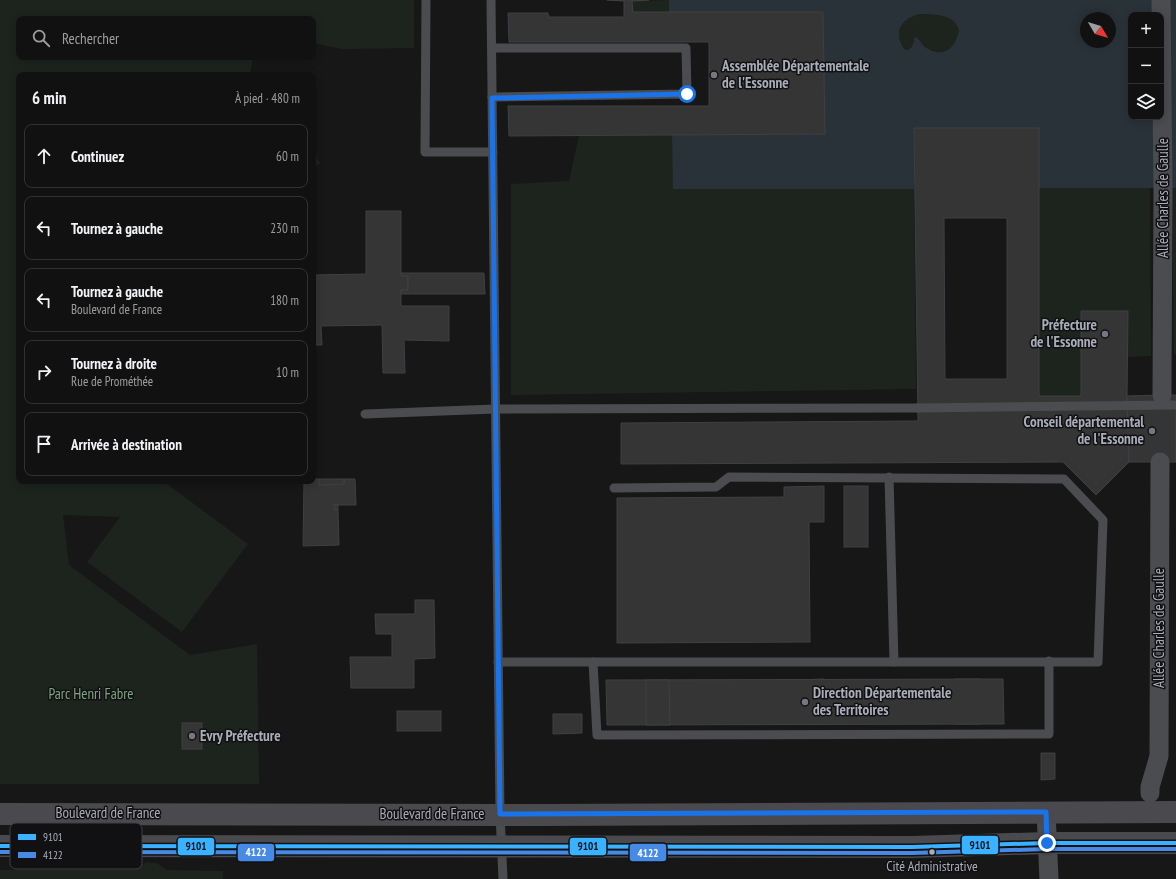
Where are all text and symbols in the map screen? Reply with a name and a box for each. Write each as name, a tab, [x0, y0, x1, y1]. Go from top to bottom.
north arrow	[1080, 12, 1116, 48]
map controls	[1128, 12, 1164, 120]
button: +	[1128, 12, 1164, 48]
search box	[16, 16, 316, 60]
icon: search	[30, 27, 52, 49]
text: Rechercher	[62, 29, 119, 48]
button: −	[1128, 48, 1164, 84]
place label: Assemblée Départementale de l'Essonne	[721, 56, 869, 92]
marker: Assemblée Départementale de l'Essonne	[709, 70, 719, 80]
button: layers	[1128, 84, 1164, 120]
route start	[678, 85, 696, 103]
text: 6 min	[32, 87, 66, 109]
text: À pied · 480 m	[235, 90, 300, 107]
street label: Allée Charles de Gaulle	[1153, 138, 1172, 258]
icon: ahead	[33, 145, 55, 167]
text: Continuez	[71, 147, 124, 166]
text: 60 m	[276, 148, 299, 165]
icon: left	[33, 217, 55, 239]
text: Tournez à gauche	[71, 219, 163, 238]
text: 230 m	[270, 220, 299, 237]
text: Tournez à gauche	[71, 282, 163, 301]
icon: left	[33, 289, 55, 311]
text: 180 m	[270, 292, 299, 309]
text: Boulevard de France	[71, 301, 162, 318]
place label: Préfecture de l'Essonne	[1030, 315, 1097, 351]
marker: Préfecture de l'Essonne	[1100, 329, 1110, 339]
text: Tournez à droite	[71, 354, 157, 373]
icon: right	[33, 361, 55, 383]
text: 10 m	[276, 364, 299, 381]
text: Rue de Prométhée	[71, 373, 153, 390]
place label: Conseil départemental de l'Essonne	[1024, 412, 1144, 448]
marker: Conseil départemental de l'Essonne	[1147, 426, 1157, 436]
icon: arrive	[33, 433, 55, 455]
text: Arrivée à destination	[71, 435, 182, 454]
street label: Allée Charles de Gaulle	[1149, 568, 1168, 688]
place label: Direction Départementale des Territoires	[813, 683, 951, 719]
park label: Parc Henri Fabre	[48, 684, 134, 703]
marker: Direction Départementale des Territoires	[800, 697, 810, 707]
place label: Evry Préfecture	[200, 726, 281, 745]
marker: Evry Préfecture	[187, 731, 197, 741]
street label: Boulevard de France	[55, 803, 161, 822]
street label: Boulevard de France	[379, 804, 485, 823]
legend	[10, 823, 142, 869]
text: 9101	[43, 830, 63, 844]
route end	[1038, 834, 1056, 852]
line badge: 9101	[961, 835, 999, 855]
line badge: 9101	[177, 837, 215, 856]
line badge: 9101	[569, 837, 607, 856]
text: 9101	[969, 838, 991, 852]
text: 9101	[185, 839, 207, 853]
text: 9101	[577, 839, 599, 853]
line badge: 4122	[237, 843, 275, 862]
line badge: 4122	[629, 843, 667, 862]
text: 4122	[245, 845, 267, 859]
text: 4122	[637, 846, 659, 860]
marker: Cité Administrative	[927, 847, 937, 857]
text: 4122	[43, 848, 63, 862]
place label: Cité Administrative	[886, 857, 978, 875]

